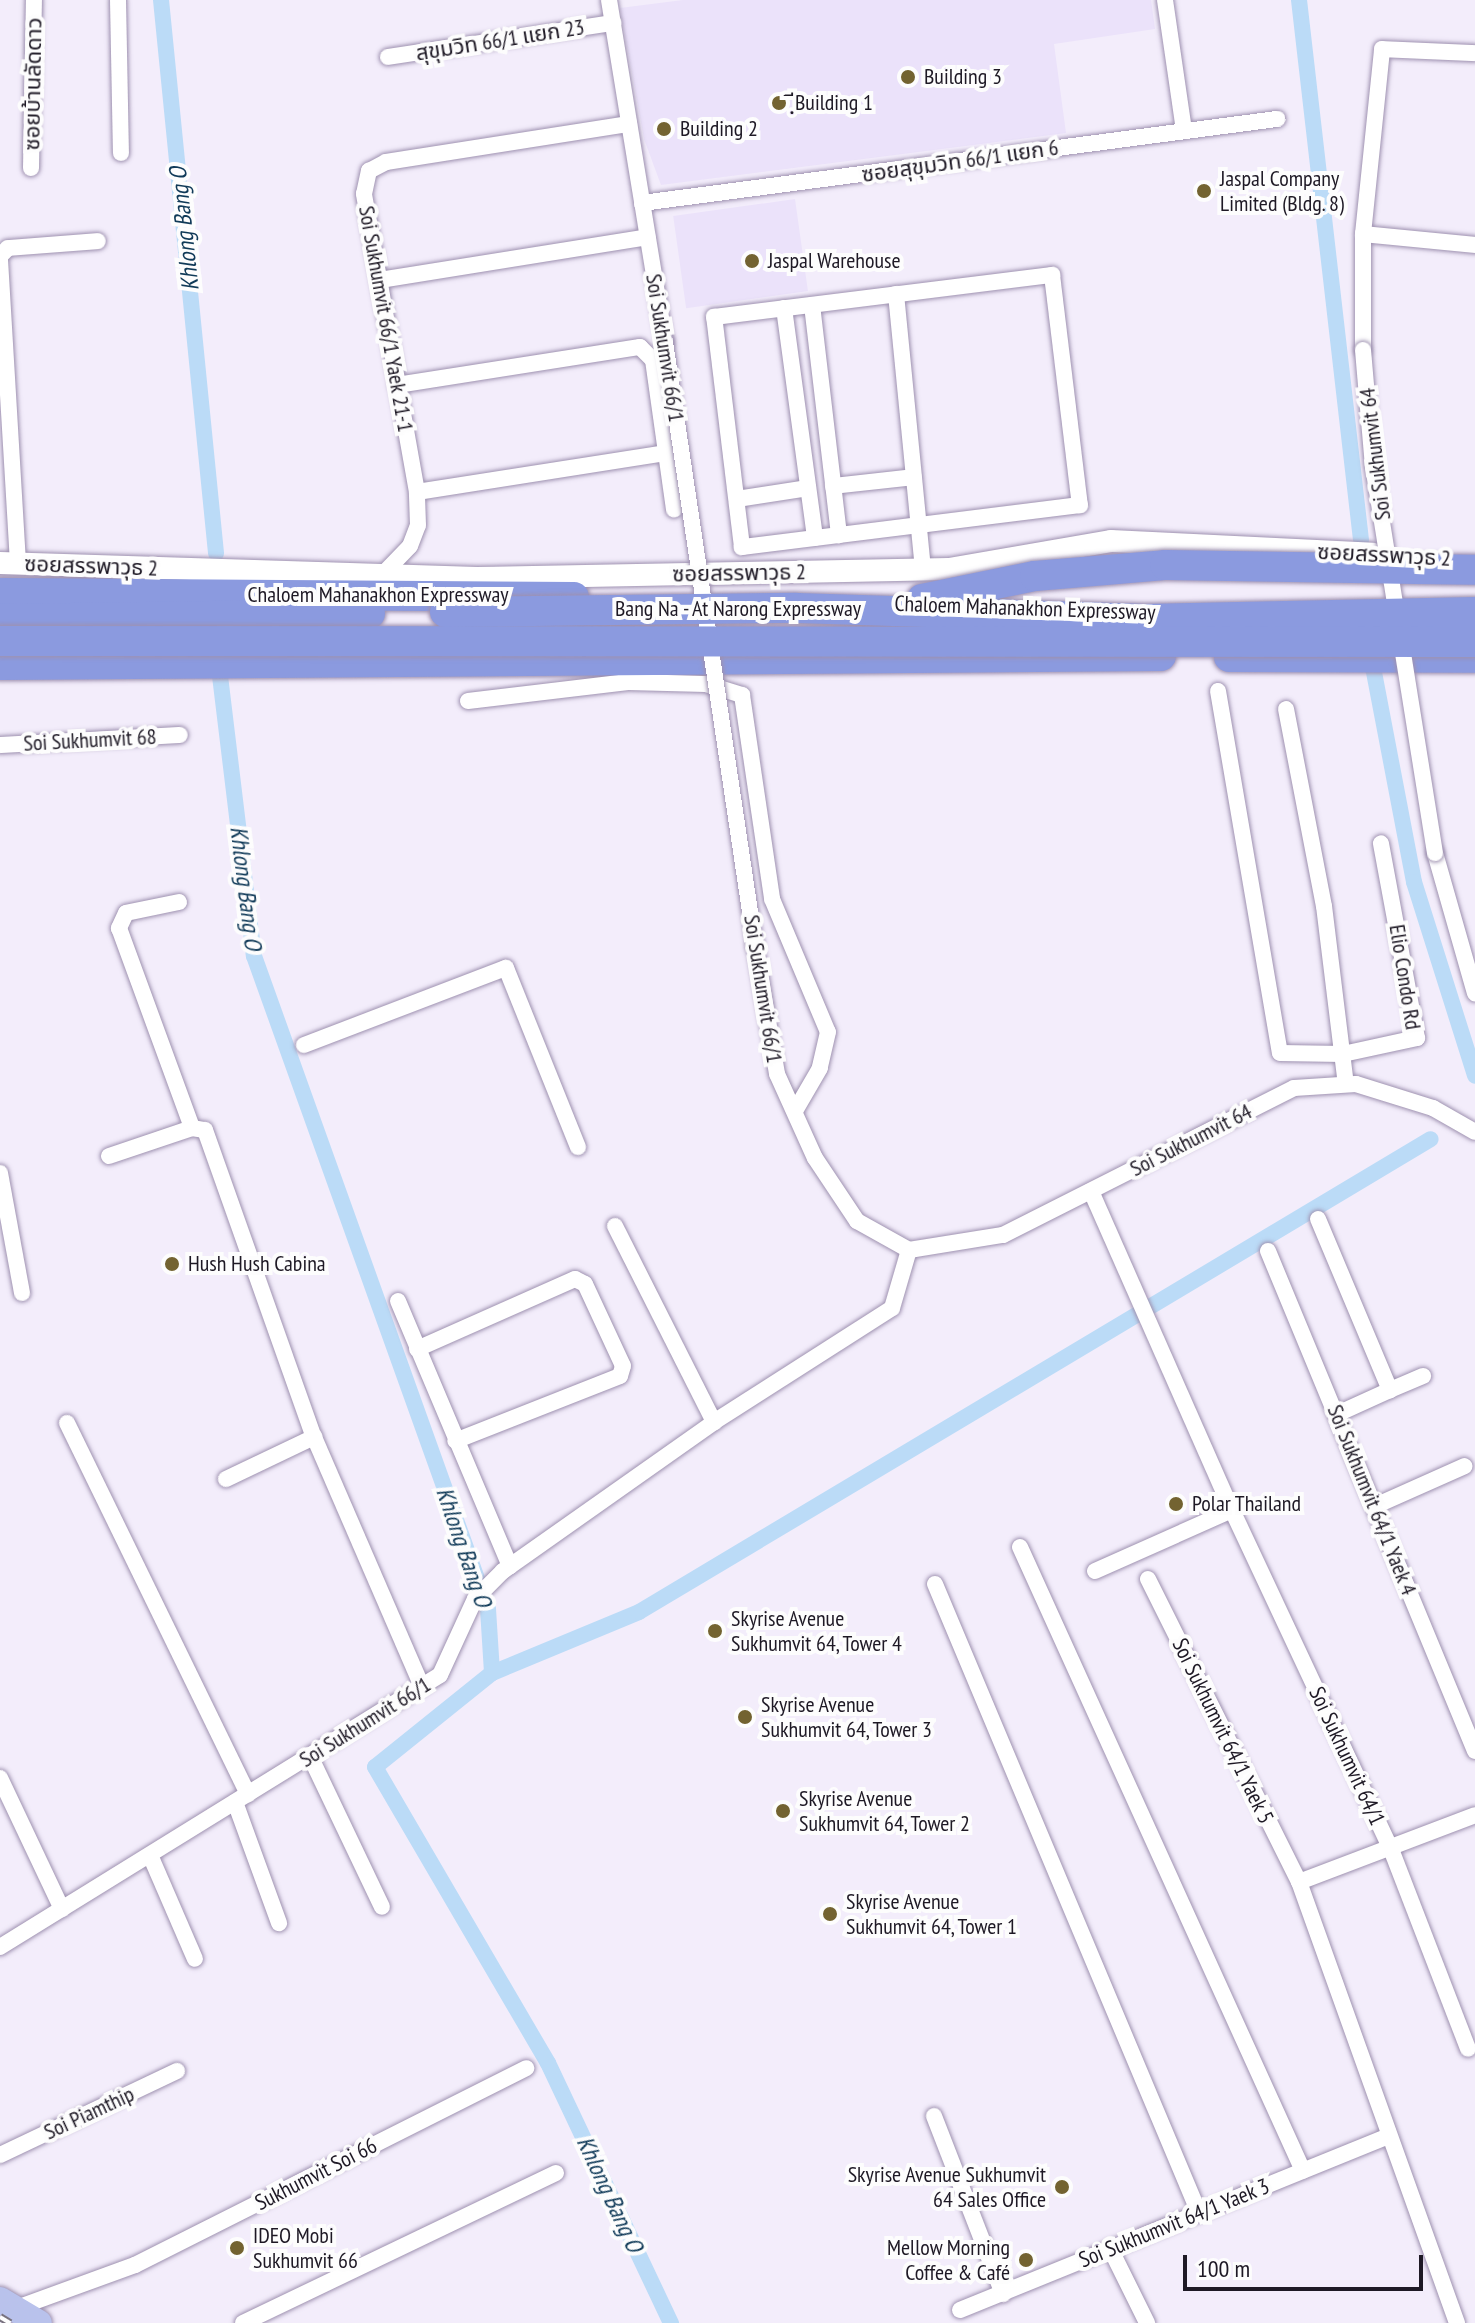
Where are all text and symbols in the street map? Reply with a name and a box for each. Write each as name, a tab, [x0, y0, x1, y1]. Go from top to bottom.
street label: สุขุมวิท 66/1 แยก 23	[414, 14, 586, 66]
street label: ซอยบ้านลัดดาว	[19, 17, 47, 151]
place label: Building 3	[924, 64, 1002, 90]
marker: Building 3	[899, 68, 917, 86]
place label: ฺีBuilding 1	[795, 90, 873, 116]
marker: ฺีBuilding 1	[770, 94, 788, 112]
place label: Building 2	[680, 116, 758, 142]
marker: Building 2	[655, 120, 673, 138]
street label: ซอยสุขุมวิท 66/1 แยก 6	[860, 134, 1060, 188]
place label: Jaspal Company Limited (Bldg. 8)	[1220, 165, 1345, 216]
water label: Khlong Bang O	[163, 166, 205, 292]
marker: Jaspal Company Limited (Bldg. 8)	[1195, 182, 1213, 200]
street label: Soi Sukhumvit 66/1 Yaek 21-1	[353, 203, 419, 435]
place label: Jaspal Warehouse	[768, 248, 901, 274]
marker: Jaspal Warehouse	[743, 252, 761, 270]
street label: Soi Sukhumvit 66/1	[640, 272, 690, 424]
street label: Soi Sukhumvit 64	[1354, 386, 1396, 522]
street label: ซอยสรรพาวุธ 2	[1317, 538, 1451, 572]
street label: ซอยสรรพาวุธ 2	[24, 550, 158, 582]
street label: ซอยสรรพาวุธ 2	[672, 559, 806, 587]
street label: Chaloem Mahanakhon Expressway	[247, 582, 509, 608]
street label: Chaloem Mahanakhon Expressway	[894, 590, 1156, 626]
street label: Bang Na - At Narong Expressway	[614, 596, 862, 622]
street label: Soi Sukhumvit 68	[23, 723, 157, 757]
water label: Khlong Bang O	[224, 825, 268, 951]
street label: Soi Sukhumvit 66/1	[738, 913, 788, 1065]
street label: Elio Condo Rd	[1384, 923, 1426, 1031]
street label: Soi Sukhumvit 64	[1126, 1098, 1256, 1182]
place label: Hush Hush Cabina	[188, 1251, 326, 1277]
marker: Hush Hush Cabina	[163, 1255, 181, 1273]
street label: Soi Sukhumvit 64/1 Yaek 4	[1322, 1400, 1422, 1600]
water label: Khlong Bang O	[430, 1483, 498, 1611]
place label: Polar Thailand	[1192, 1491, 1302, 1517]
marker: Polar Thailand	[1167, 1495, 1185, 1513]
place label: Skyrise Avenue Sukhumvit 64, Tower 4	[731, 1605, 904, 1656]
marker: Skyrise Avenue Sukhumvit 64, Tower 4	[706, 1622, 724, 1640]
street label: Soi Sukhumvit 64/1 Yaek 5	[1166, 1634, 1280, 1828]
street label: Soi Sukhumvit 66/1	[295, 1671, 435, 1773]
street label: Soi Sukhumvit 64/1	[1303, 1683, 1391, 1829]
place label: Skyrise Avenue Sukhumvit 64, Tower 3	[761, 1691, 934, 1742]
marker: Skyrise Avenue Sukhumvit 64, Tower 3	[736, 1708, 754, 1726]
place label: Skyrise Avenue Sukhumvit 64, Tower 2	[799, 1785, 972, 1836]
marker: Skyrise Avenue Sukhumvit 64, Tower 2	[774, 1802, 792, 1820]
place label: Skyrise Avenue Sukhumvit 64, Tower 1	[846, 1888, 1019, 1940]
marker: Skyrise Avenue Sukhumvit 64, Tower 1	[821, 1905, 839, 1923]
street label: Soi Piamthip	[40, 2081, 138, 2145]
street label: Sukhumvit Soi 66	[251, 2132, 381, 2216]
water label: Khlong Bang O	[571, 2132, 649, 2256]
place label: Skyrise Avenue Sukhumvit 64 Sales Office	[847, 2161, 1046, 2212]
street label: Soi Sukhumvit 64/1 Yaek 3	[1074, 2173, 1274, 2273]
marker: Skyrise Avenue Sukhumvit 64 Sales Office	[1053, 2178, 1071, 2196]
place label: IDEO Mobi Sukhumvit 66	[253, 2222, 358, 2274]
place label: Mellow Morning Coffee & Café	[887, 2234, 1010, 2286]
marker: IDEO Mobi Sukhumvit 66	[228, 2239, 246, 2257]
scale bar	[1187, 2239, 1427, 2289]
marker: Mellow Morning Coffee & Café	[1017, 2251, 1035, 2269]
text: 100 m	[1197, 2253, 1250, 2284]

